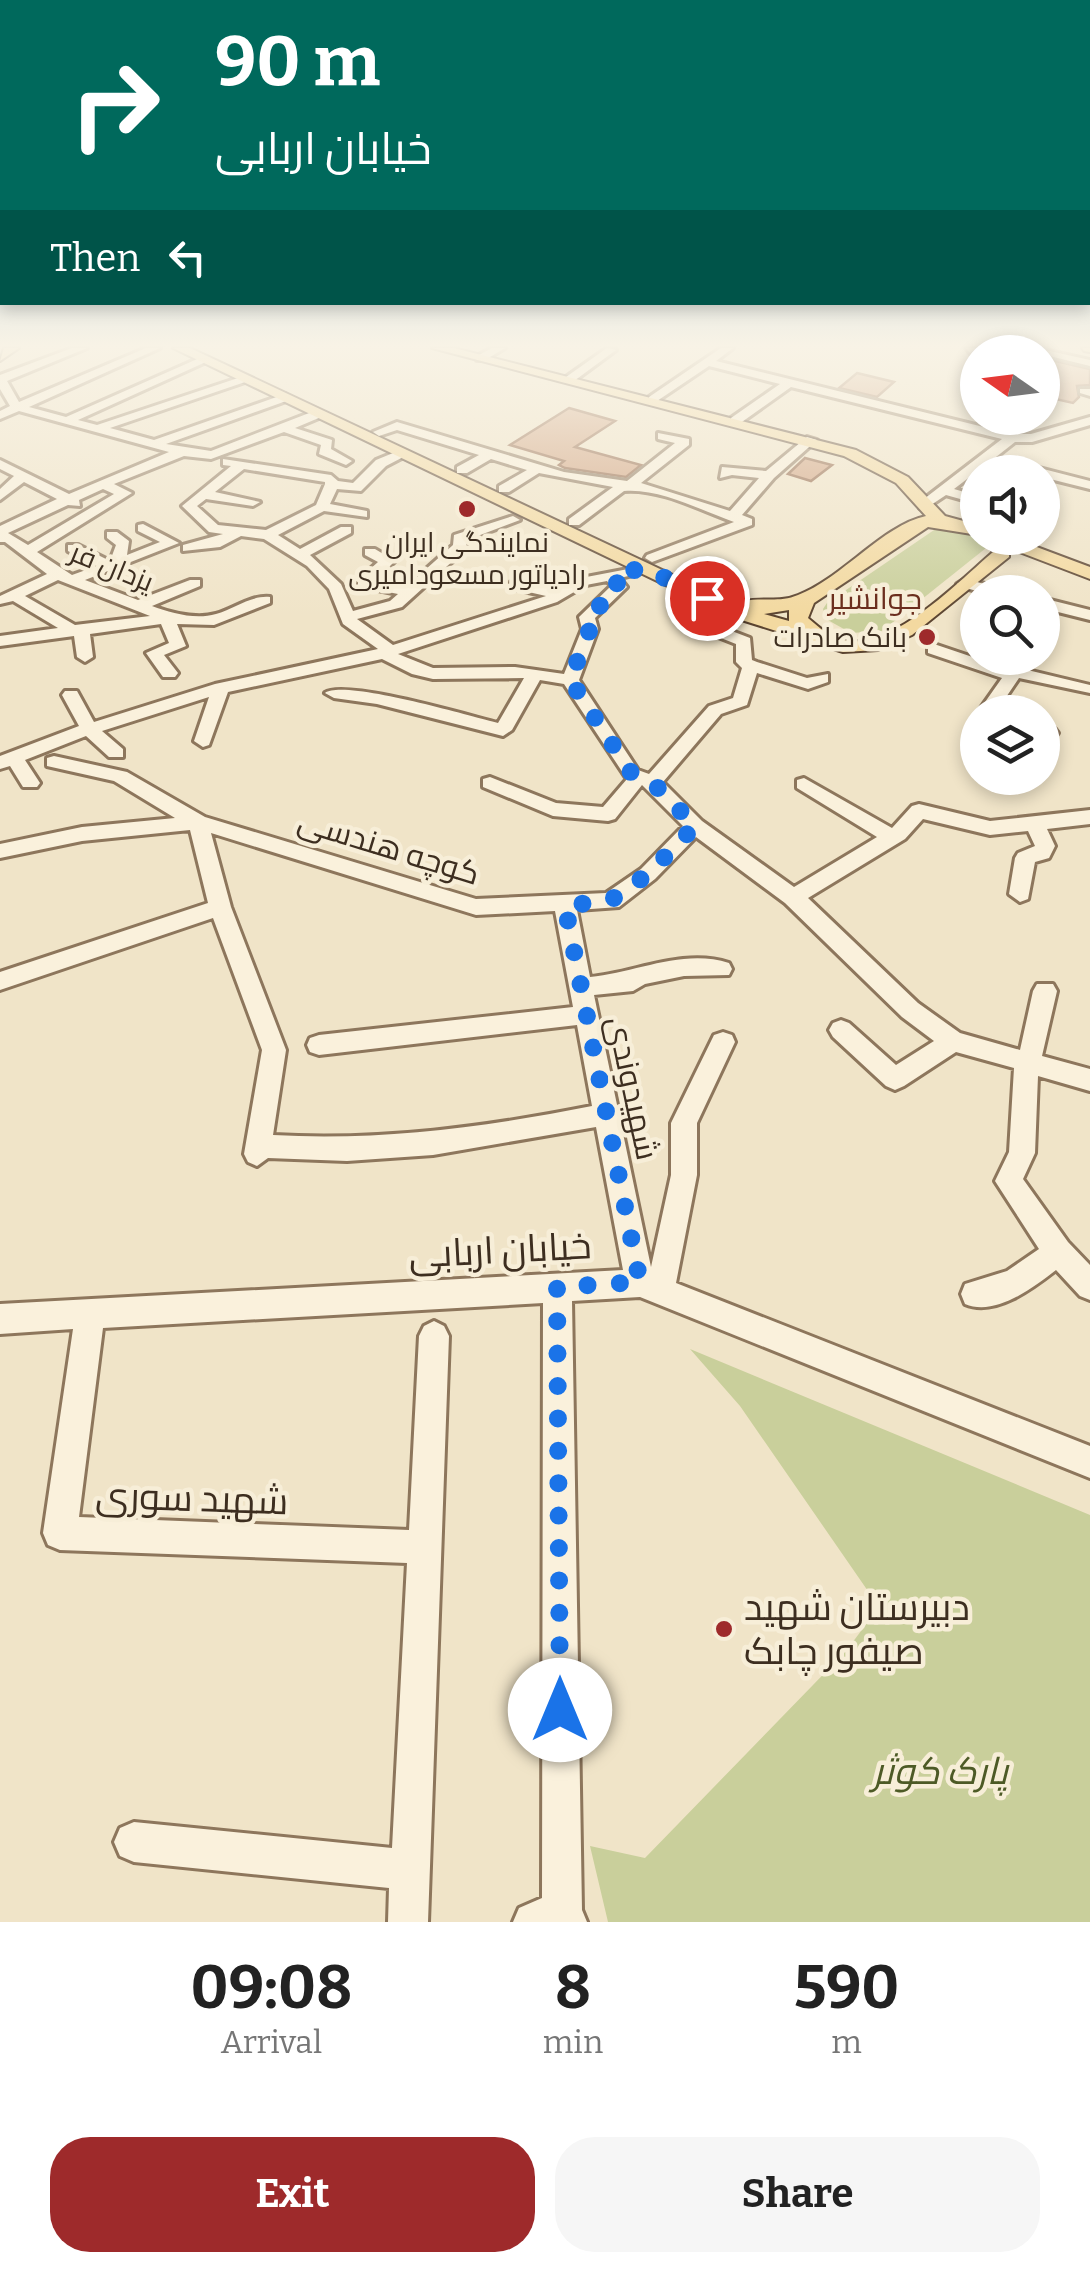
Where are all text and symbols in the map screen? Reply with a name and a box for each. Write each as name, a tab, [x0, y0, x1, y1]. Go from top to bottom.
text: 90 m	[215, 20, 380, 104]
icon: right	[50, 40, 180, 170]
text: خیابان اربابی	[215, 122, 432, 176]
icon: left	[160, 230, 215, 285]
text: Then	[50, 235, 140, 281]
north arrow	[960, 335, 1060, 435]
map controls	[960, 335, 1060, 795]
button: sound	[960, 455, 1060, 555]
marker: نمایندگی ایران رادیاتور مسعودامیری	[456, 498, 478, 520]
place label: نمایندگی ایران رادیاتور مسعودامیری	[348, 526, 586, 591]
street label: یزدان فر	[64, 535, 159, 599]
pin	[665, 556, 750, 641]
icon: arrive	[680, 571, 735, 626]
button: search	[960, 575, 1060, 675]
district label: جوانشیر	[826, 581, 922, 617]
place label: بانک صادرات	[774, 621, 907, 654]
marker: بانک صادرات	[916, 626, 938, 648]
button: layers	[960, 695, 1060, 795]
street label: کوچه هندسی	[293, 801, 484, 895]
street label: شهیدوندی	[599, 1013, 667, 1163]
street label: خیابان اربابی	[407, 1222, 593, 1278]
street label: شهید سوری	[95, 1472, 289, 1524]
place label: دبیرستان شهید صیفور چابک	[744, 1584, 970, 1676]
marker: دبیرستان شهید صیفور چابک	[713, 1618, 735, 1640]
position arrow	[508, 1658, 612, 1762]
park label: پارک کوثر	[868, 1748, 1010, 1796]
text: 09:08	[191, 1952, 352, 2024]
text: 8	[555, 1952, 591, 2024]
text: 590	[794, 1952, 899, 2024]
text: Arrival	[221, 2023, 322, 2061]
text: min	[543, 2023, 603, 2061]
text: m	[831, 2023, 862, 2061]
button: Exit	[50, 2137, 535, 2252]
button: Share	[555, 2137, 1040, 2252]

